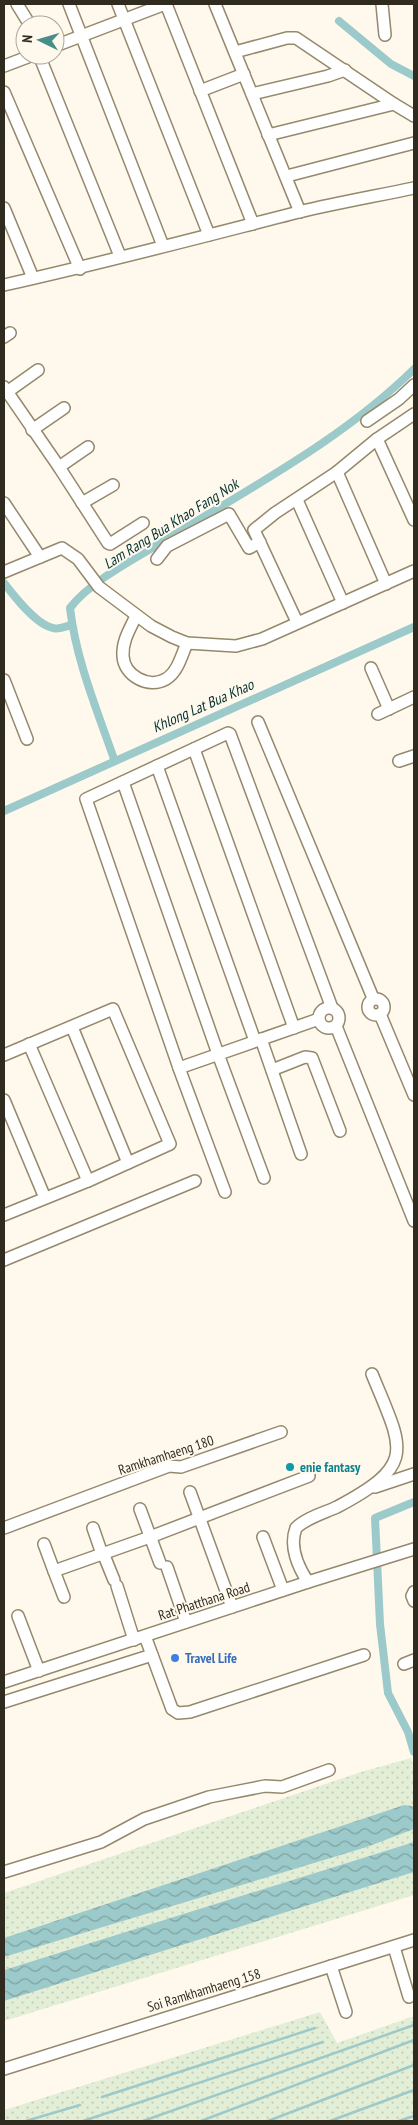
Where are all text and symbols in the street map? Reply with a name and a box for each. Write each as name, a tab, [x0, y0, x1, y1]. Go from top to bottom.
north arrow	[15, 15, 65, 65]
text: N	[18, 34, 36, 43]
water label: Lam Rang Bua Khao Fang Nok	[100, 473, 244, 573]
water label: Khlong Lat Bua Khao	[149, 674, 258, 736]
street label: Ramkhamhaeng 180	[116, 1431, 216, 1479]
place label: enie fantasy	[300, 1458, 361, 1476]
marker: enie fantasy	[284, 1461, 296, 1473]
street label: Rat Phatthana Road	[156, 1578, 252, 1624]
place label: Travel Life	[185, 1649, 237, 1667]
marker: Travel Life	[169, 1652, 181, 1664]
street label: Soi Ramkhamhaeng 158	[145, 1964, 263, 2016]

